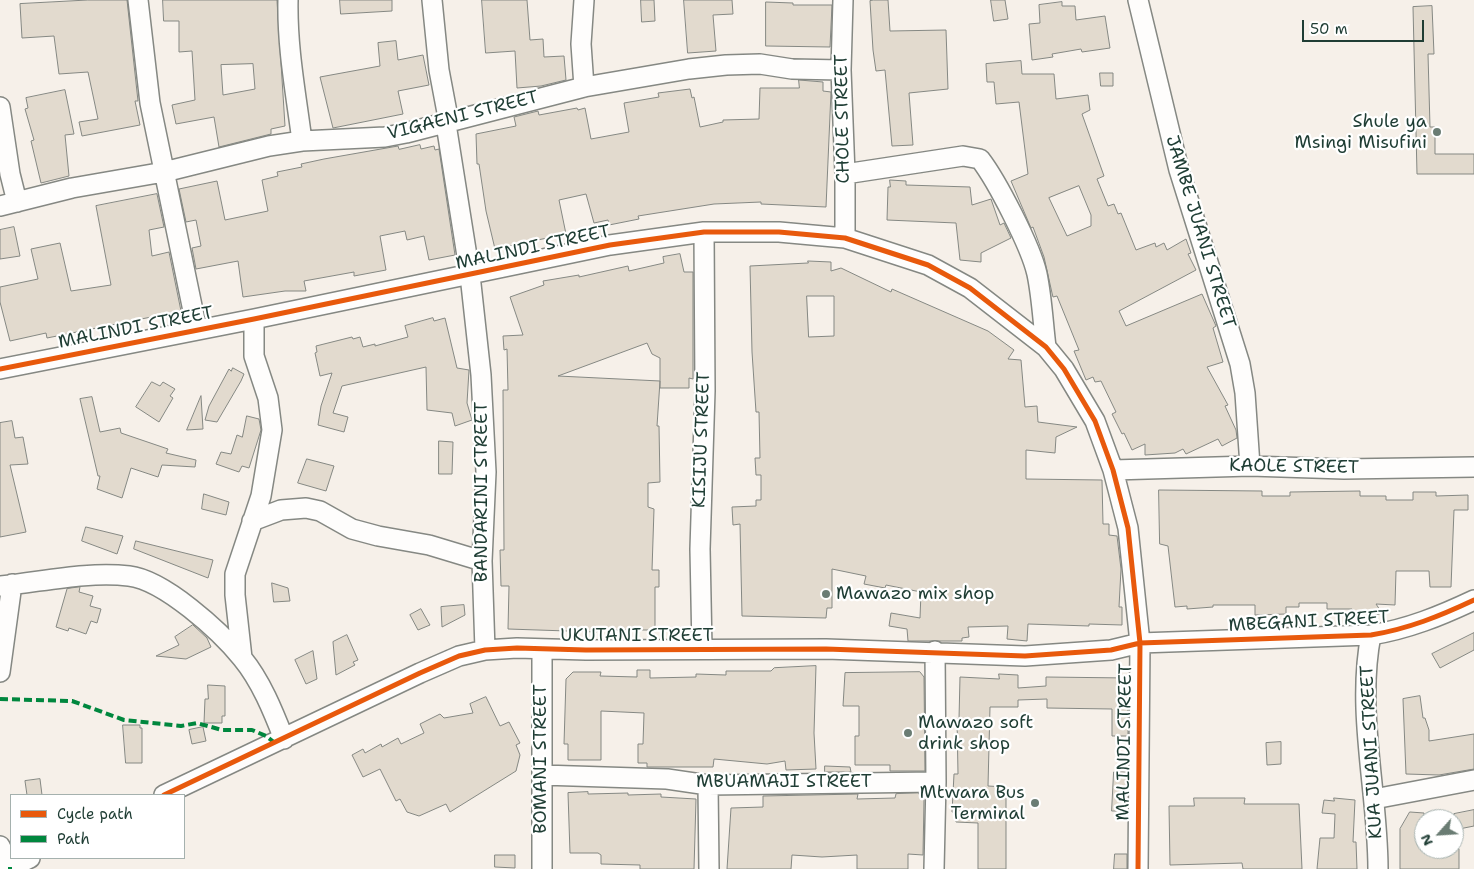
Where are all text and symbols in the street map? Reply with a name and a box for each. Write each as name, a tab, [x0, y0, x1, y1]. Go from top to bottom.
scale bar	[1304, 10, 1426, 42]
text: 50 m	[1310, 19, 1348, 39]
street label: CHOLE STREET	[831, 54, 855, 184]
street label: VIGAENI STREET	[385, 87, 541, 145]
place label: Shule ya Msingi Misufini	[1295, 111, 1427, 154]
marker: Shule ya Msingi Misufini	[1431, 126, 1443, 138]
street label: JAMBE JUANI STREET	[1160, 133, 1240, 331]
street label: MALINDI STREET	[454, 221, 612, 275]
street label: MALINDI STREET	[57, 302, 215, 354]
street label: KISIJU STREET	[689, 371, 715, 509]
street label: BANDARINI STREET	[471, 402, 493, 582]
street label: KAOLE STREET	[1229, 455, 1359, 479]
place label: Mawazo mix shop	[836, 583, 994, 605]
marker: Mawazo mix shop	[820, 588, 832, 600]
street label: MBEGANI STREET	[1228, 607, 1390, 637]
street label: UKUTANI STREET	[560, 625, 714, 647]
street label: MALINDI STREET	[1113, 663, 1137, 821]
street label: KUA JUANI STREET	[1357, 664, 1387, 840]
street label: BOMANI STREET	[530, 684, 552, 834]
place label: Mawazo soft drink shop	[918, 712, 1033, 754]
marker: Mawazo soft drink shop	[902, 727, 914, 739]
street label: MBUAMAJI STREET	[696, 771, 872, 793]
place label: Mtwara Bus Terminal	[919, 782, 1025, 824]
legend	[10, 794, 185, 859]
marker: Mtwara Bus Terminal	[1029, 797, 1041, 809]
text: Cycle path	[57, 804, 133, 824]
north arrow	[1414, 809, 1464, 859]
text: Path	[57, 829, 90, 849]
text: N	[1416, 831, 1437, 849]

